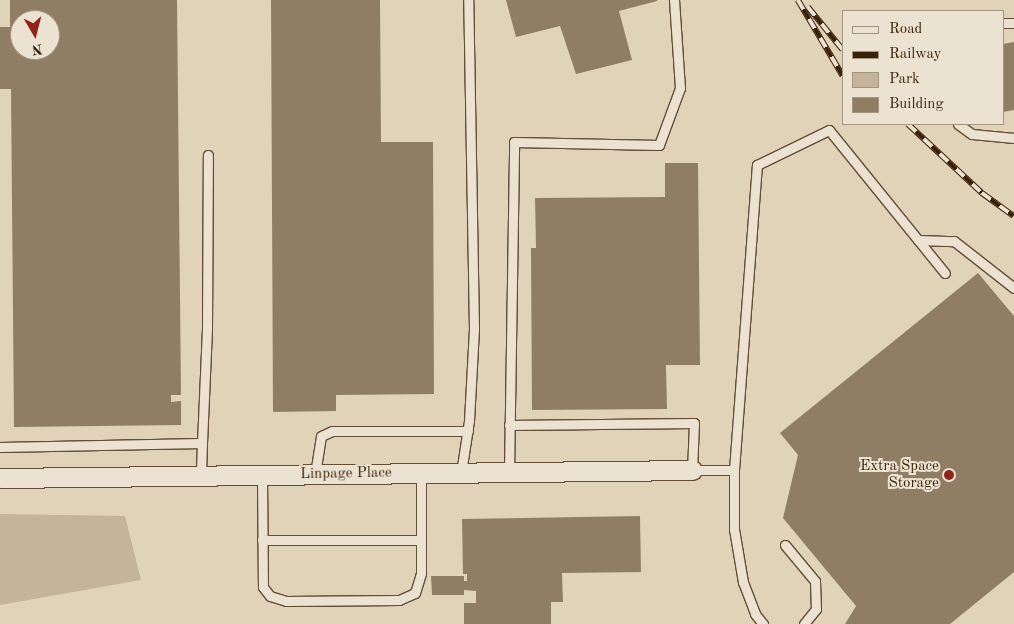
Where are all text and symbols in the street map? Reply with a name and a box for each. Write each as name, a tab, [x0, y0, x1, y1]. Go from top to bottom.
north arrow	[10, 10, 60, 60]
legend	[842, 10, 1004, 125]
text: Road	[889, 22, 922, 37]
text: N	[31, 41, 43, 57]
text: Railway	[889, 47, 942, 62]
text: Park	[889, 72, 920, 87]
text: Building	[889, 97, 944, 112]
place label: Extra Space Storage	[860, 457, 939, 492]
street label: Linpage Place	[300, 464, 392, 484]
marker: Extra Space Storage	[943, 469, 955, 481]

